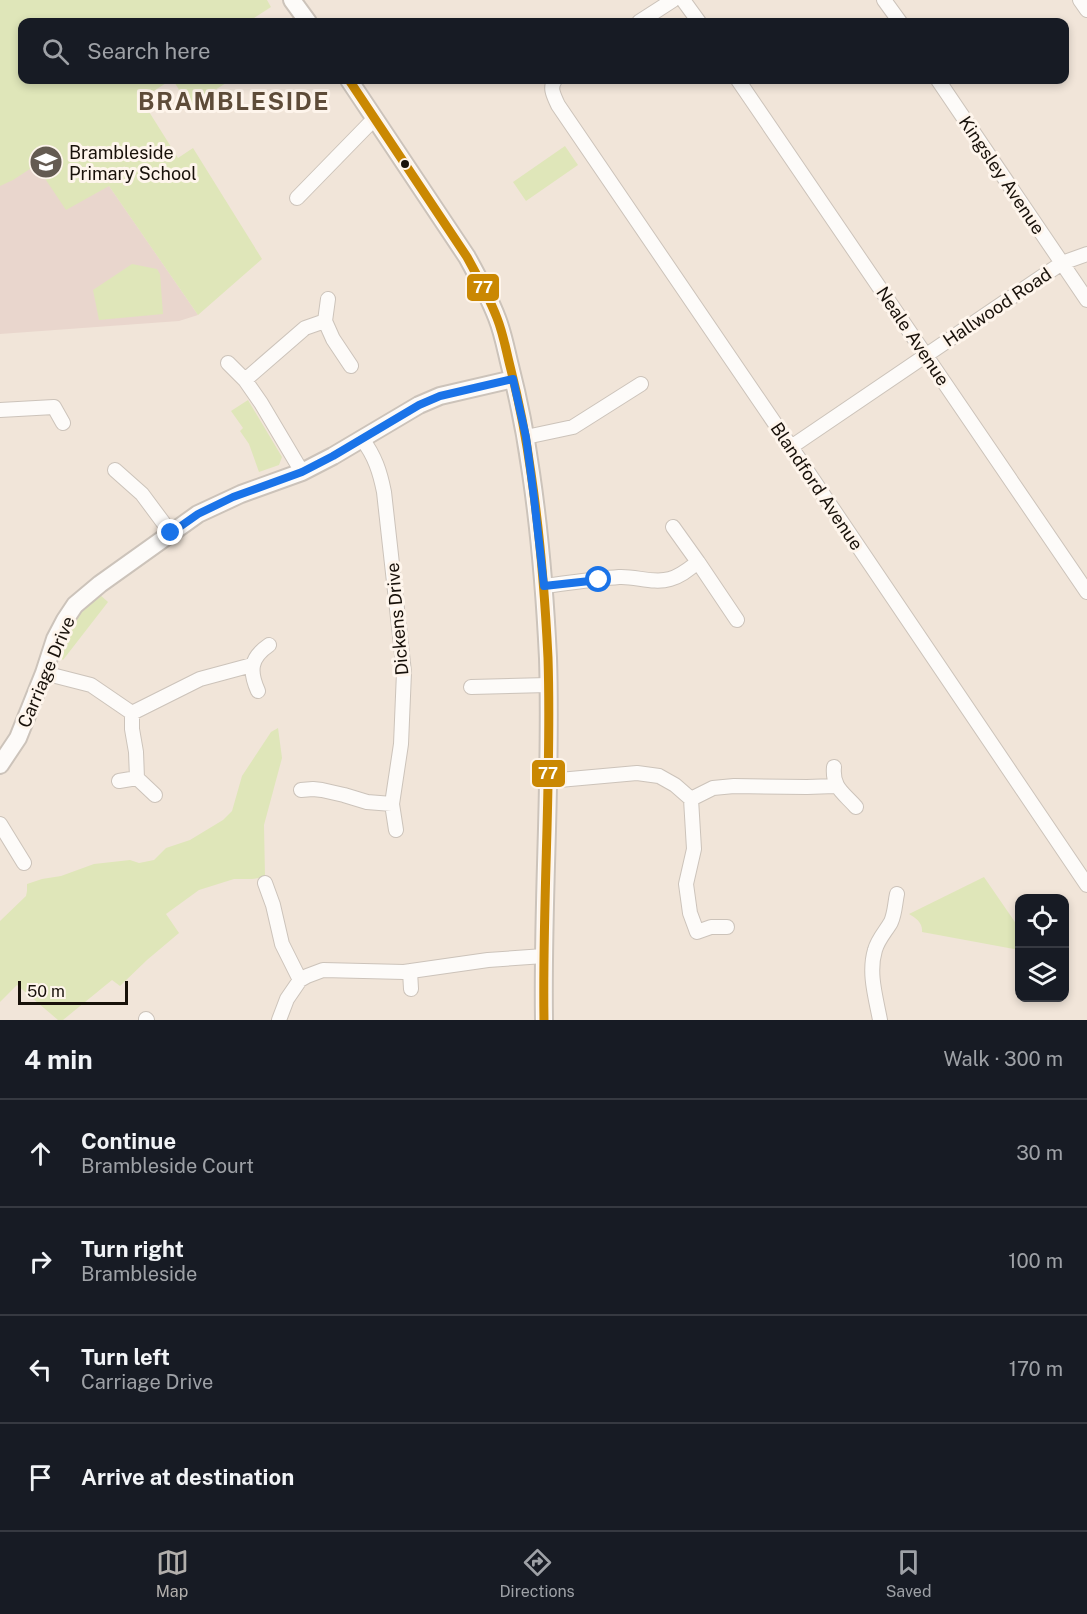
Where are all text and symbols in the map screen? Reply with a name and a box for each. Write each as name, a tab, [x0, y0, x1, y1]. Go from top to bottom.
search box	[18, 18, 1069, 84]
icon: search	[39, 35, 72, 68]
text: Search here	[87, 38, 211, 64]
district label: BRAMBLESIDE	[138, 87, 330, 115]
street label: Kingsley Avenue	[955, 112, 1049, 238]
place label: Brambleside Primary School	[69, 142, 197, 184]
school or university icon: Brambleside Primary School	[28, 144, 64, 180]
unlabelled marker	[399, 158, 411, 170]
street label: Hallwood Road	[939, 263, 1055, 351]
line badge: 77	[466, 273, 500, 302]
text: 77	[473, 278, 493, 297]
street label: Neale Avenue	[872, 283, 954, 389]
street label: Blandford Avenue	[766, 418, 868, 554]
route end	[157, 519, 183, 545]
street label: Dickens Drive	[382, 562, 412, 676]
route start	[585, 566, 611, 592]
street label: Carriage Drive	[13, 613, 79, 731]
line badge: 77	[531, 759, 566, 788]
text: 77	[538, 764, 558, 783]
map controls	[1015, 894, 1069, 1002]
button: locate	[1015, 894, 1069, 948]
button: layers	[1015, 948, 1069, 1002]
scale bar	[18, 978, 128, 1006]
text: 50 m	[27, 982, 65, 1001]
text: 4 min	[24, 1044, 93, 1075]
text: Walk · 300 m	[943, 1047, 1063, 1071]
text: Continue	[81, 1128, 176, 1154]
icon: ahead	[24, 1137, 57, 1170]
text: 30 m	[1016, 1141, 1063, 1165]
text: Brambleside Court	[81, 1154, 254, 1178]
text: Turn right	[81, 1236, 184, 1262]
icon: right	[24, 1245, 57, 1278]
text: 100 m	[1008, 1249, 1063, 1273]
text: Brambleside	[81, 1262, 197, 1286]
text: Turn left	[81, 1344, 170, 1370]
icon: left	[24, 1353, 57, 1386]
text: 170 m	[1009, 1357, 1063, 1381]
text: Carriage Drive	[81, 1370, 213, 1394]
icon: arrive	[24, 1461, 57, 1494]
text: Arrive at destination	[81, 1464, 294, 1490]
tab: Map	[156, 1546, 189, 1601]
tab: Directions	[500, 1546, 575, 1601]
tab: Saved	[886, 1546, 931, 1601]

